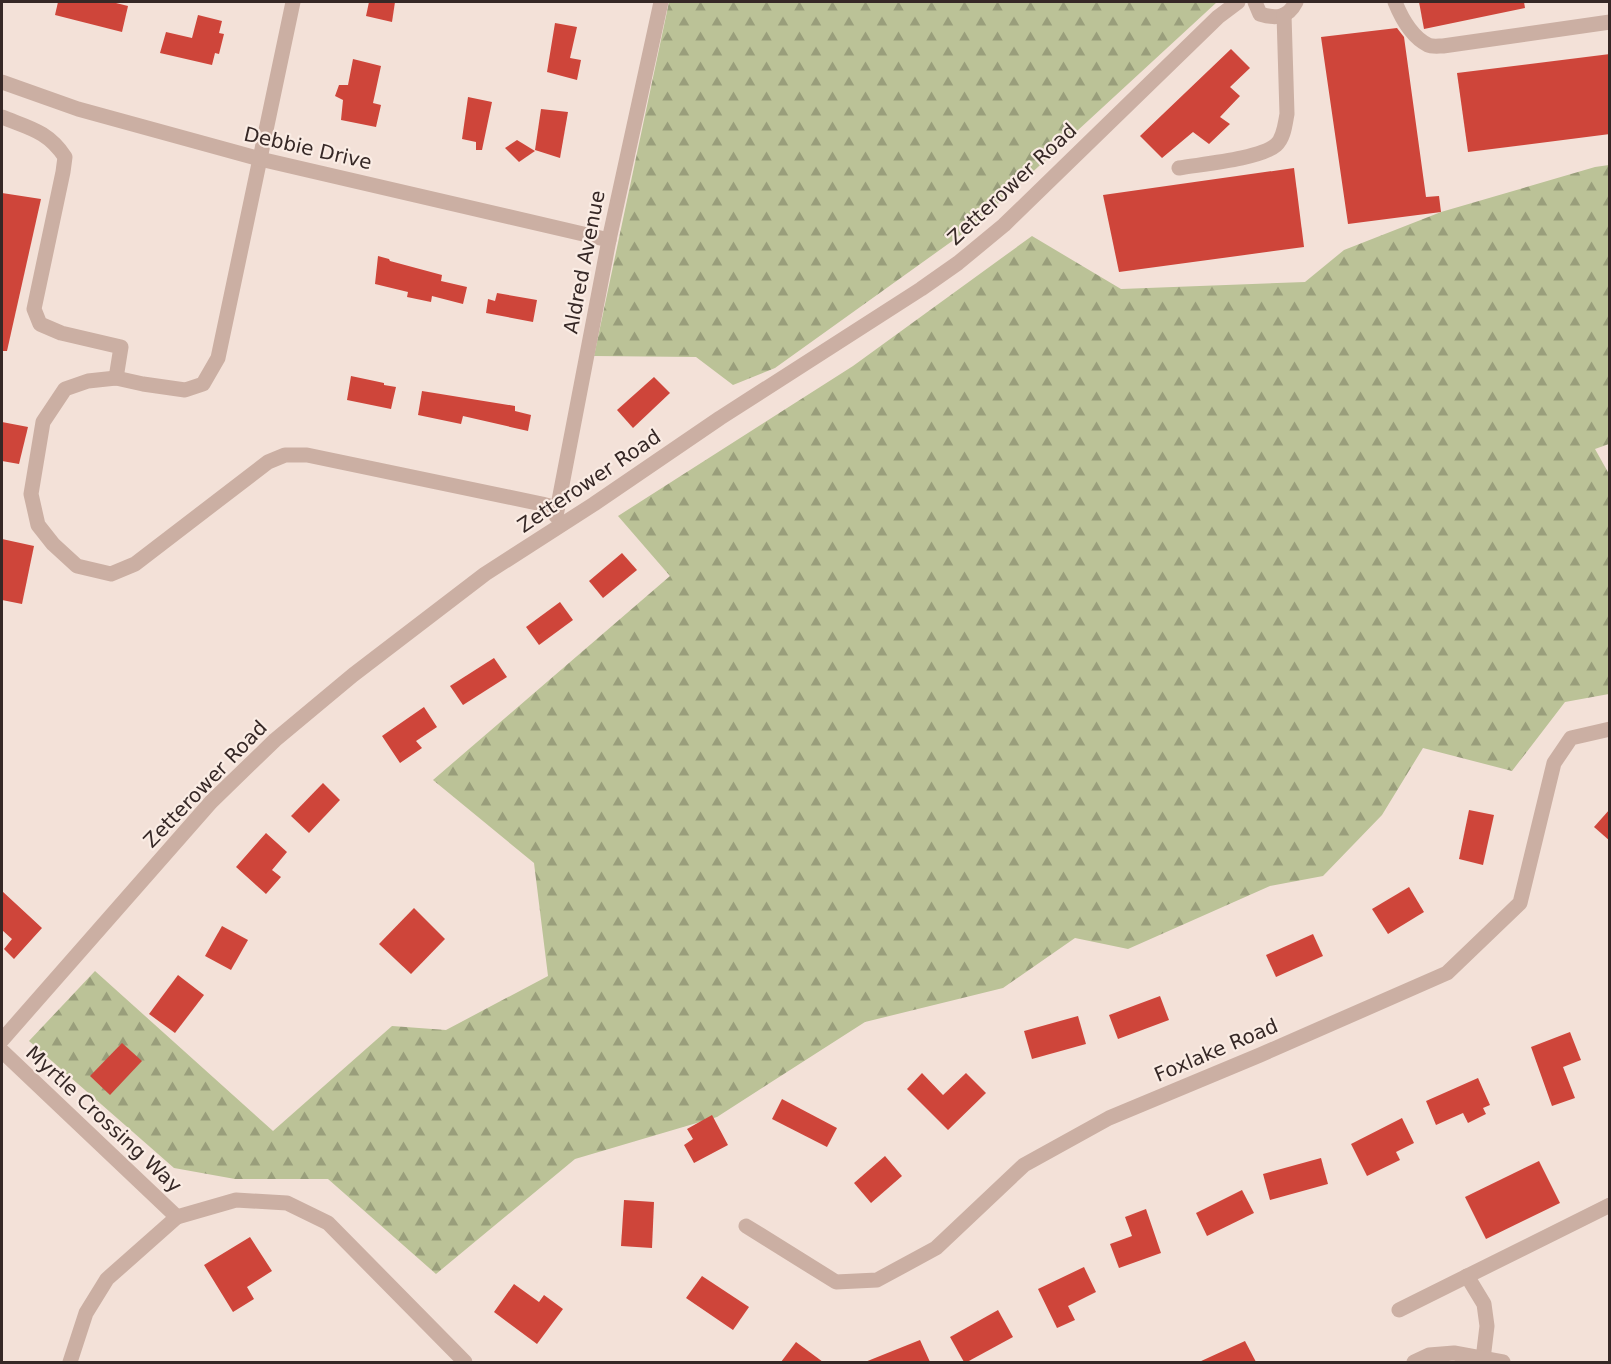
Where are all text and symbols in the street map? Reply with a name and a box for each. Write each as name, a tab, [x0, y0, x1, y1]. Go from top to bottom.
street label: Zetterower Road	[943, 118, 1081, 250]
street label: Debbie Drive	[242, 122, 374, 174]
street label: Aldred Avenue	[558, 188, 610, 336]
street label: Zetterower Road	[513, 424, 665, 538]
street label: Zetterower Road	[138, 715, 272, 853]
street label: Foxlake Road	[1151, 1013, 1281, 1087]
street label: Myrtle Crossing Way	[21, 1041, 187, 1197]

